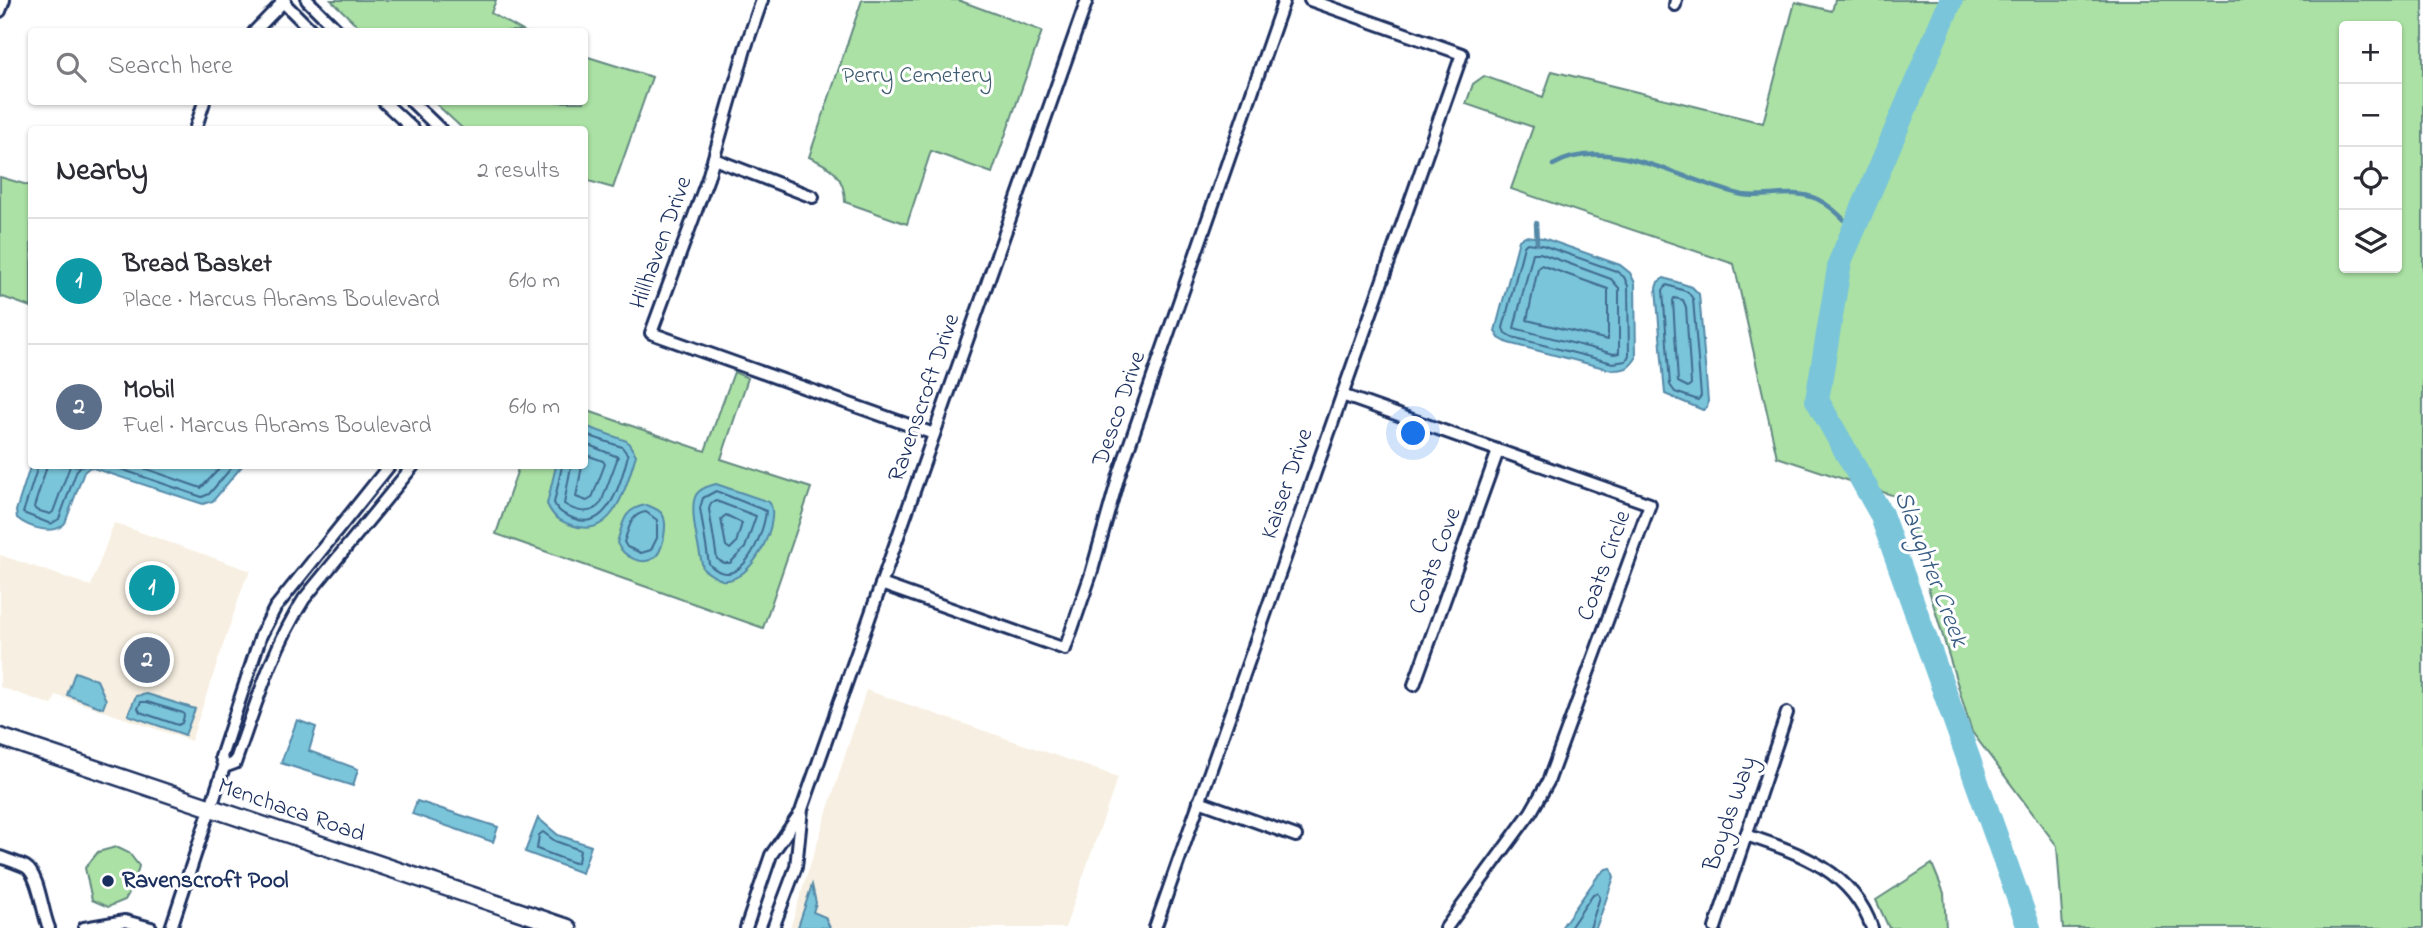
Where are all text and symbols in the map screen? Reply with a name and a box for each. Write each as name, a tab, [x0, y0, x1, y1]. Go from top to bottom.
map controls	[2339, 21, 2402, 273]
button: +	[2339, 21, 2402, 84]
search box	[28, 28, 588, 105]
icon: search	[52, 48, 90, 86]
text: Search here	[108, 48, 233, 86]
park label: Perry Cemetery	[842, 59, 992, 95]
button: −	[2339, 84, 2402, 147]
button: locate	[2339, 147, 2402, 210]
text: Nearby	[56, 150, 148, 194]
text: 2 results	[477, 155, 560, 188]
street label: Hillhaven Drive	[622, 171, 702, 314]
button: layers	[2339, 210, 2402, 273]
text: Bread Basket	[123, 246, 272, 284]
text: 1	[75, 265, 83, 298]
text: 610 m	[509, 265, 560, 298]
text: Place · Marcus Abrams Boulevard	[123, 284, 440, 317]
street label: Ravenscroft Drive	[880, 309, 970, 487]
street label: Desco Drive	[1084, 346, 1156, 472]
text: Mobil	[123, 372, 174, 410]
text: 2	[73, 391, 85, 424]
text: 610 m	[509, 391, 560, 424]
text: Fuel · Marcus Abrams Boulevard	[123, 410, 431, 443]
your location	[1396, 416, 1430, 450]
street label: Kaiser Drive	[1253, 423, 1323, 544]
water label: Slaughter Creek	[1883, 485, 1978, 654]
street label: Coats Cove	[1401, 502, 1472, 619]
street label: Coats Circle	[1569, 506, 1641, 626]
pin: 1	[129, 562, 175, 614]
pin: 2	[124, 634, 170, 686]
street label: Boyds Way	[1695, 752, 1768, 877]
street label: Menchaca Road	[213, 769, 370, 853]
place label: Ravenscroft Pool	[122, 864, 289, 899]
marker: Ravenscroft Pool	[100, 873, 116, 889]

